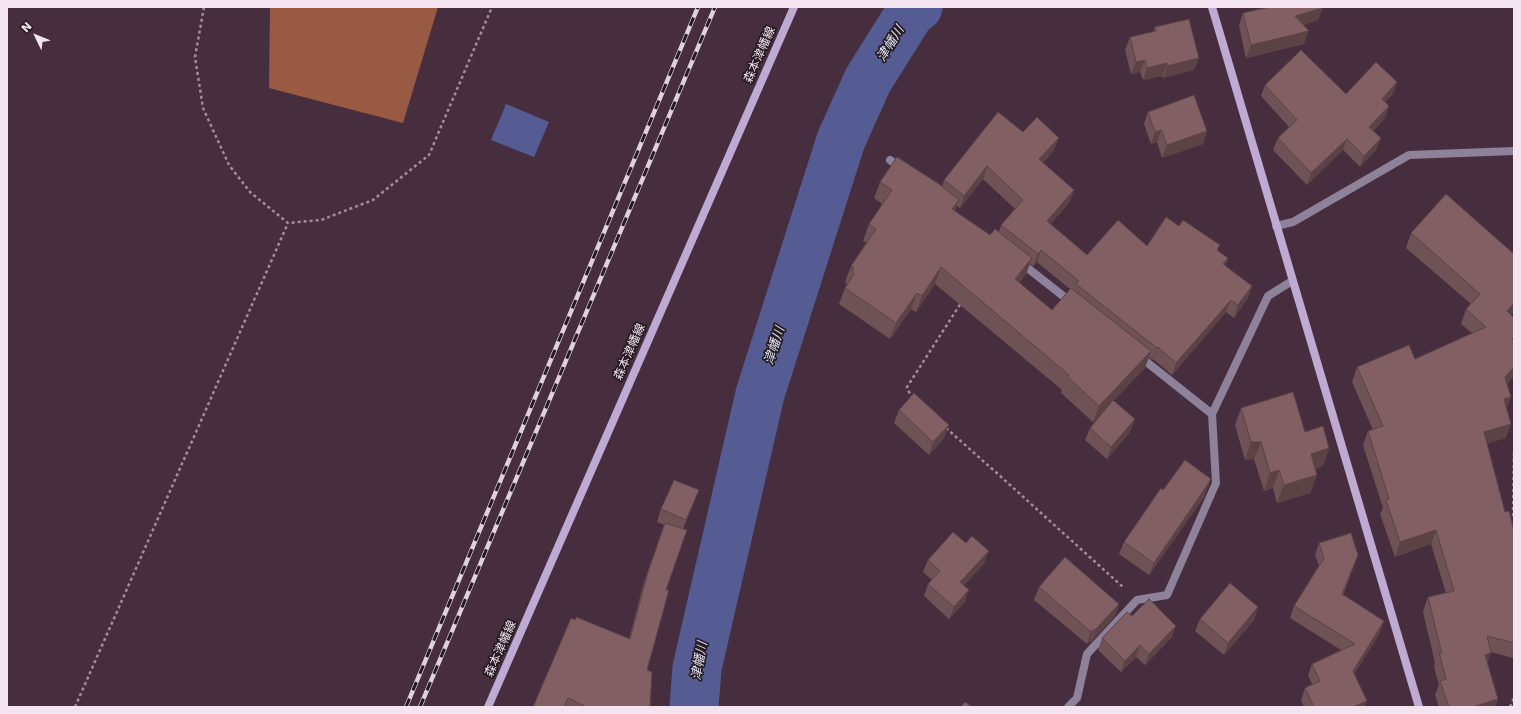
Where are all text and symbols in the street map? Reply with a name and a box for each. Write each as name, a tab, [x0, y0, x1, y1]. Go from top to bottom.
north arrow	[16, 16, 56, 56]
text: N	[19, 20, 35, 35]
water label: 津幡川	[874, 23, 908, 65]
street label: 森本津幡線	[741, 25, 779, 85]
street label: 森本津幡線	[611, 322, 649, 382]
water label: 津幡川	[762, 325, 788, 367]
street label: 森本津幡線	[482, 619, 520, 679]
water label: 津幡川	[689, 640, 711, 682]

